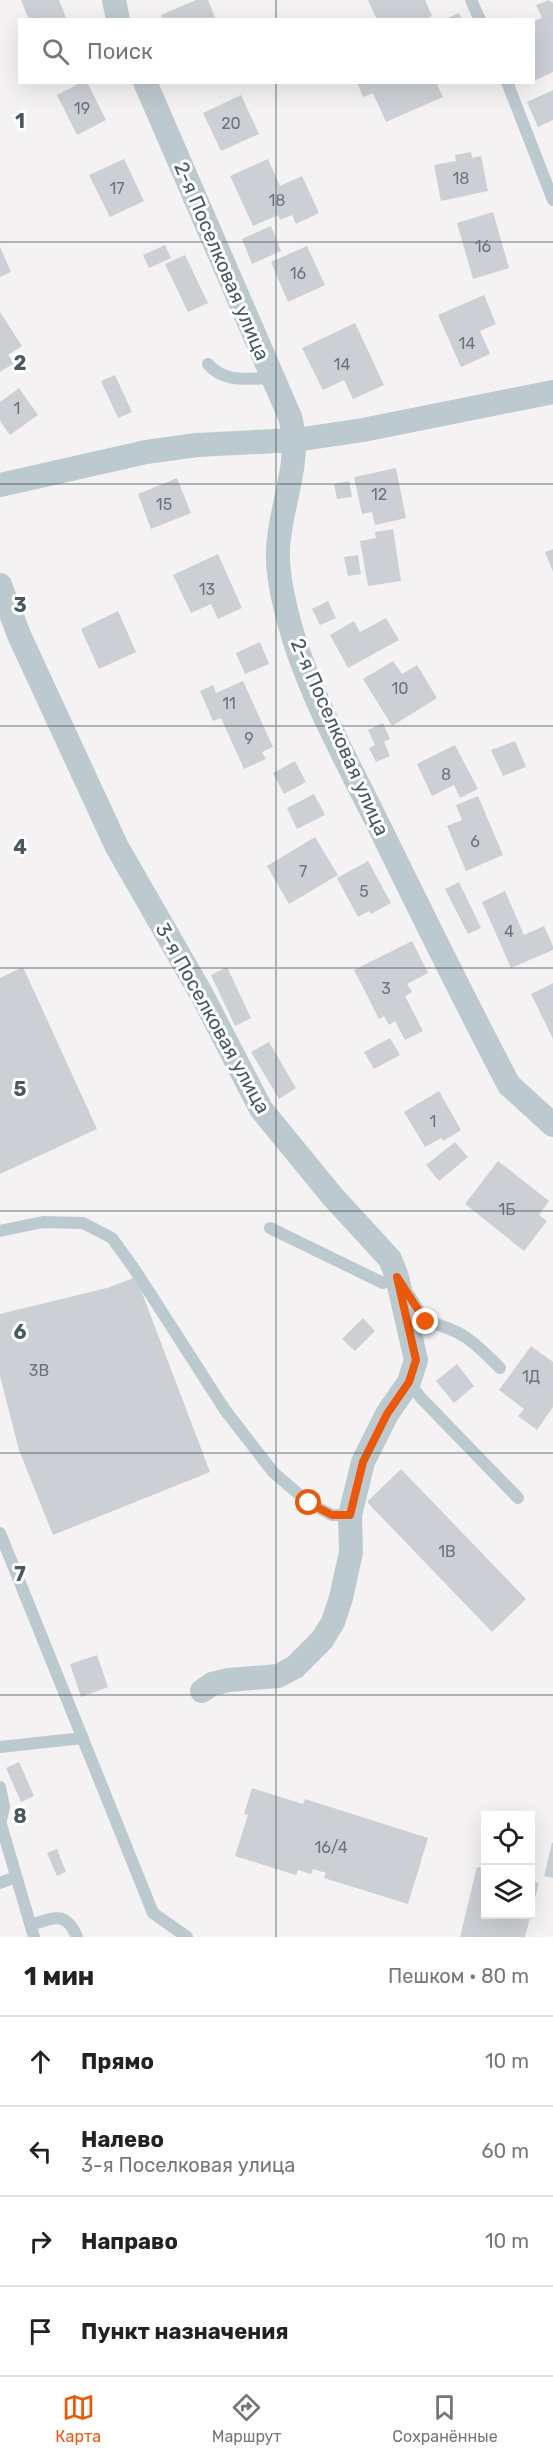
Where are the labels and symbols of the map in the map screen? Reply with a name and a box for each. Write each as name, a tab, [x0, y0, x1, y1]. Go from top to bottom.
house number: 19	[74, 99, 90, 118]
text: 1	[15, 109, 25, 133]
house number: 20	[221, 114, 241, 133]
street label: 2-я Поселковая улица	[169, 158, 275, 364]
house number: 18	[452, 169, 470, 188]
house number: 17	[109, 179, 125, 198]
house number: 18	[268, 191, 286, 210]
house number: 16	[475, 237, 492, 256]
house number: 16	[290, 264, 307, 283]
house number: 14	[459, 334, 475, 353]
text: 2	[14, 351, 27, 375]
house number: 14	[334, 355, 350, 374]
house number: 1	[14, 399, 20, 418]
house number: 12	[371, 485, 387, 504]
house number: 15	[156, 495, 172, 514]
house number: 13	[199, 580, 215, 599]
text: 3	[13, 593, 27, 617]
street label: 2-я Поселковая улица	[286, 635, 394, 839]
house number: 10	[391, 679, 409, 698]
house number: 11	[222, 694, 236, 713]
house number: 9	[244, 729, 254, 748]
house number: 8	[441, 765, 451, 784]
house number: 6	[470, 832, 480, 851]
text: 4	[13, 835, 27, 859]
house number: 7	[299, 862, 307, 881]
house number: 5	[359, 882, 369, 901]
street label: 3-я Поселковая улица	[151, 918, 275, 1118]
house number: 4	[504, 922, 514, 941]
house number: 3	[381, 979, 391, 998]
text: 5	[14, 1077, 27, 1101]
house number: 1	[430, 1112, 436, 1131]
house number: 1Б	[498, 1200, 516, 1219]
route end	[412, 1308, 438, 1334]
text: 6	[13, 1320, 27, 1344]
house number: 3В	[29, 1361, 49, 1380]
house number: 1Д	[522, 1367, 540, 1386]
route start	[295, 1489, 321, 1515]
house number: 1В	[438, 1542, 456, 1561]
text: 7	[14, 1562, 26, 1586]
text: 8	[13, 1804, 27, 1828]
house number: 16/4	[314, 1838, 348, 1857]

